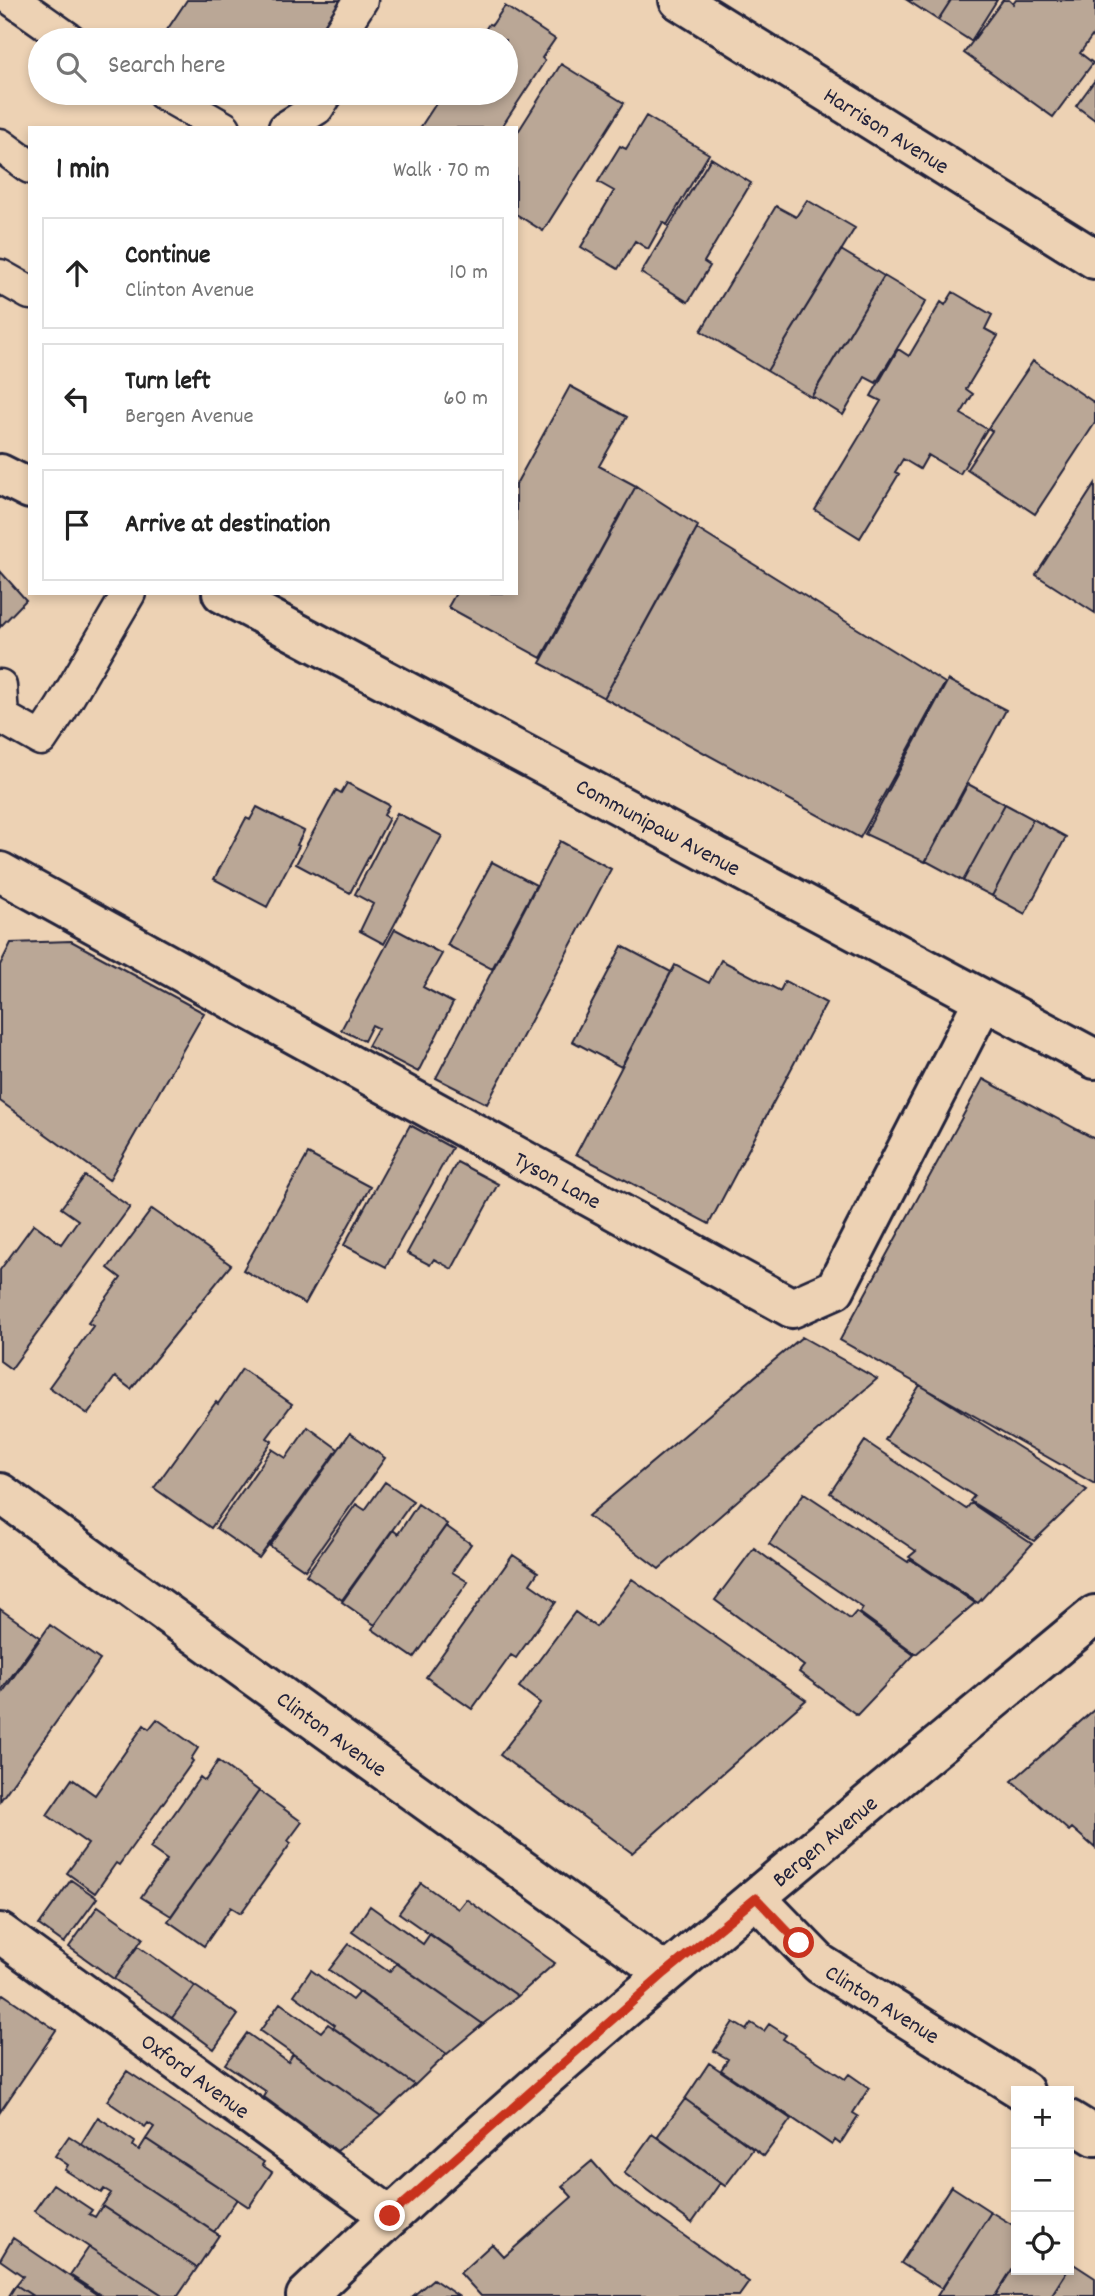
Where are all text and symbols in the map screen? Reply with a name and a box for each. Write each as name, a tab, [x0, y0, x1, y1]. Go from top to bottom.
search box	[28, 28, 518, 105]
icon: search	[52, 48, 90, 86]
text: Search here	[108, 48, 226, 85]
street label: Harrison Avenue	[816, 81, 954, 184]
text: 1 min	[56, 150, 109, 193]
text: Walk · 70 m	[393, 155, 490, 188]
text: Continue	[125, 238, 210, 275]
icon: ahead	[58, 254, 96, 292]
text: 10 m	[449, 257, 488, 290]
text: Clinton Avenue	[125, 275, 254, 308]
text: Turn left	[125, 364, 211, 401]
icon: left	[58, 380, 96, 418]
text: 60 m	[443, 383, 488, 416]
text: Bergen Avenue	[125, 401, 254, 434]
icon: arrive	[58, 506, 96, 544]
text: Arrive at destination	[125, 507, 330, 544]
street label: Communipaw Avenue	[569, 772, 745, 887]
street label: Tyson Lane	[507, 1145, 606, 1220]
street label: Clinton Avenue	[268, 1685, 392, 1787]
street label: Bergen Avenue	[766, 1789, 886, 1897]
route start	[783, 1927, 814, 1958]
street label: Clinton Avenue	[817, 1958, 945, 2054]
street label: Oxford Avenue	[132, 2027, 255, 2129]
map controls	[1011, 2086, 1074, 2275]
button: +	[1011, 2086, 1074, 2149]
button: −	[1011, 2149, 1074, 2212]
route end	[374, 2200, 405, 2231]
button: locate	[1011, 2212, 1074, 2275]

